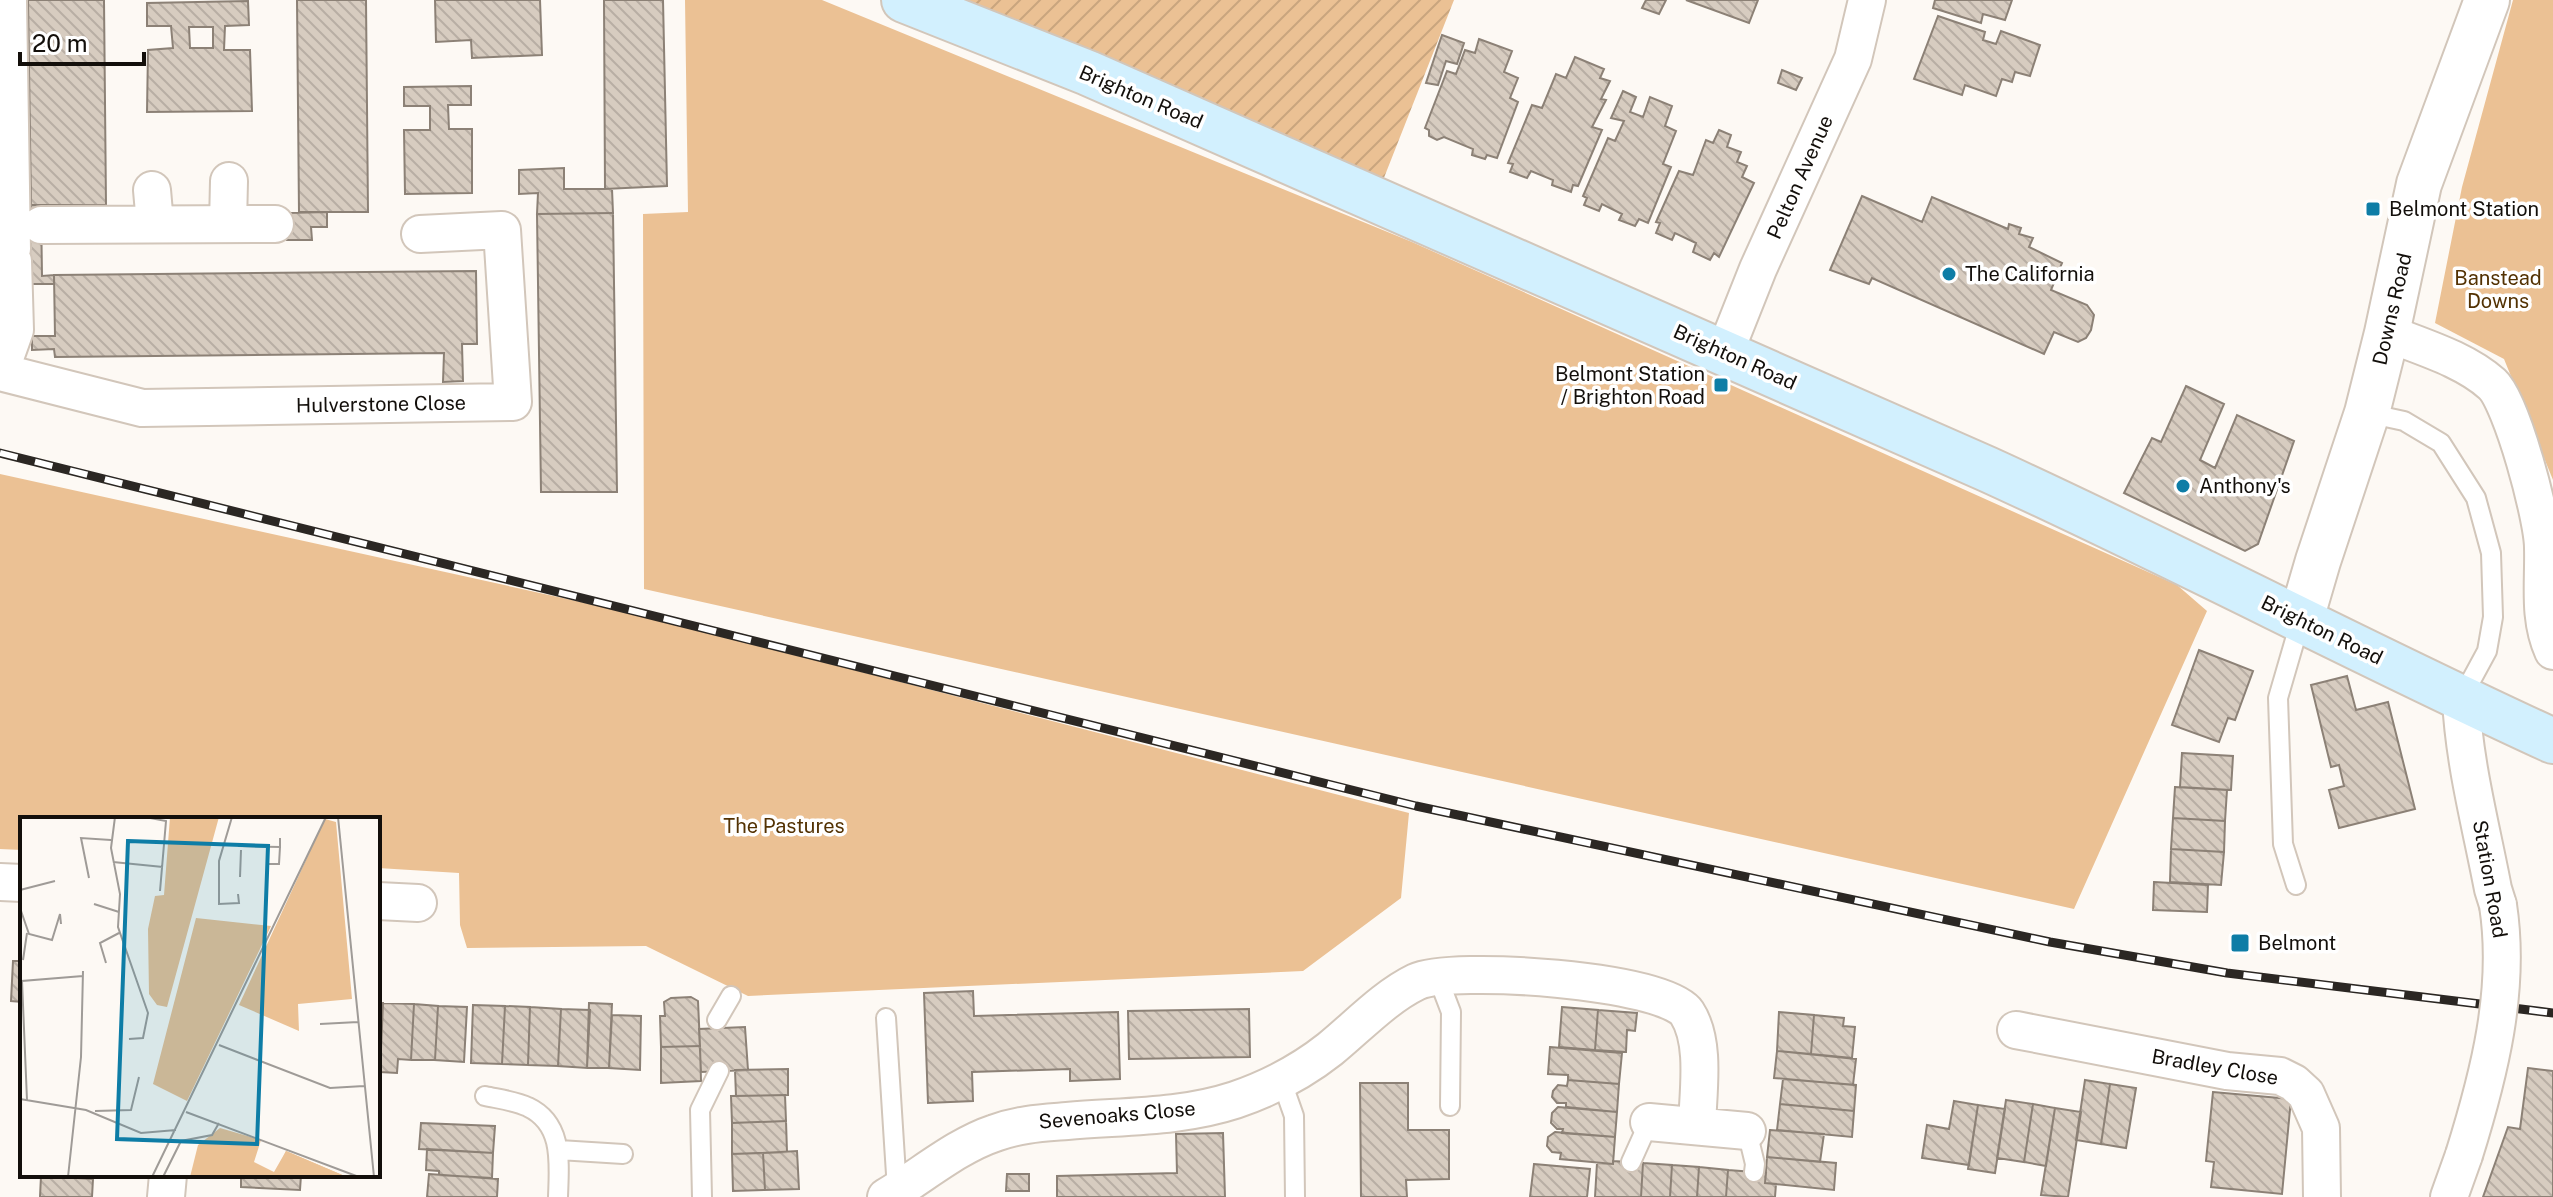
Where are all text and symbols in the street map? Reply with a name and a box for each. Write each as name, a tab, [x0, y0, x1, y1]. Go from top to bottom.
scale bar	[20, 16, 144, 66]
text: 20 m	[32, 29, 88, 57]
street label: Brighton Road	[1075, 60, 1207, 134]
street label: Pelton Avenue	[1762, 111, 1838, 243]
place label: Belmont Station	[2389, 197, 2539, 221]
marker: Belmont Station	[2364, 200, 2382, 218]
street label: Downs Road	[2367, 251, 2417, 367]
place label: The California	[1965, 262, 2095, 286]
marker: The California	[1940, 265, 1958, 283]
park label: Banstead Downs	[2454, 266, 2542, 313]
street label: Brighton Road	[1670, 319, 1800, 395]
place label: Belmont Station / Brighton Road	[1555, 362, 1705, 409]
marker: Belmont Station / Brighton Road	[1712, 376, 1730, 394]
street label: Hulverstone Close	[296, 391, 466, 417]
place label: Anthony's	[2199, 474, 2291, 498]
marker: Anthony's	[2174, 477, 2192, 495]
street label: Brighton Road	[2257, 590, 2387, 670]
park label: The Pastures	[723, 814, 845, 838]
inset map	[20, 817, 380, 1177]
street label: Station Road	[2468, 818, 2512, 940]
place label: Belmont	[2258, 931, 2336, 955]
marker: Belmont	[2229, 932, 2251, 954]
street label: Bradley Close	[2150, 1044, 2280, 1090]
street label: Sevenoaks Close	[1038, 1096, 1196, 1134]

